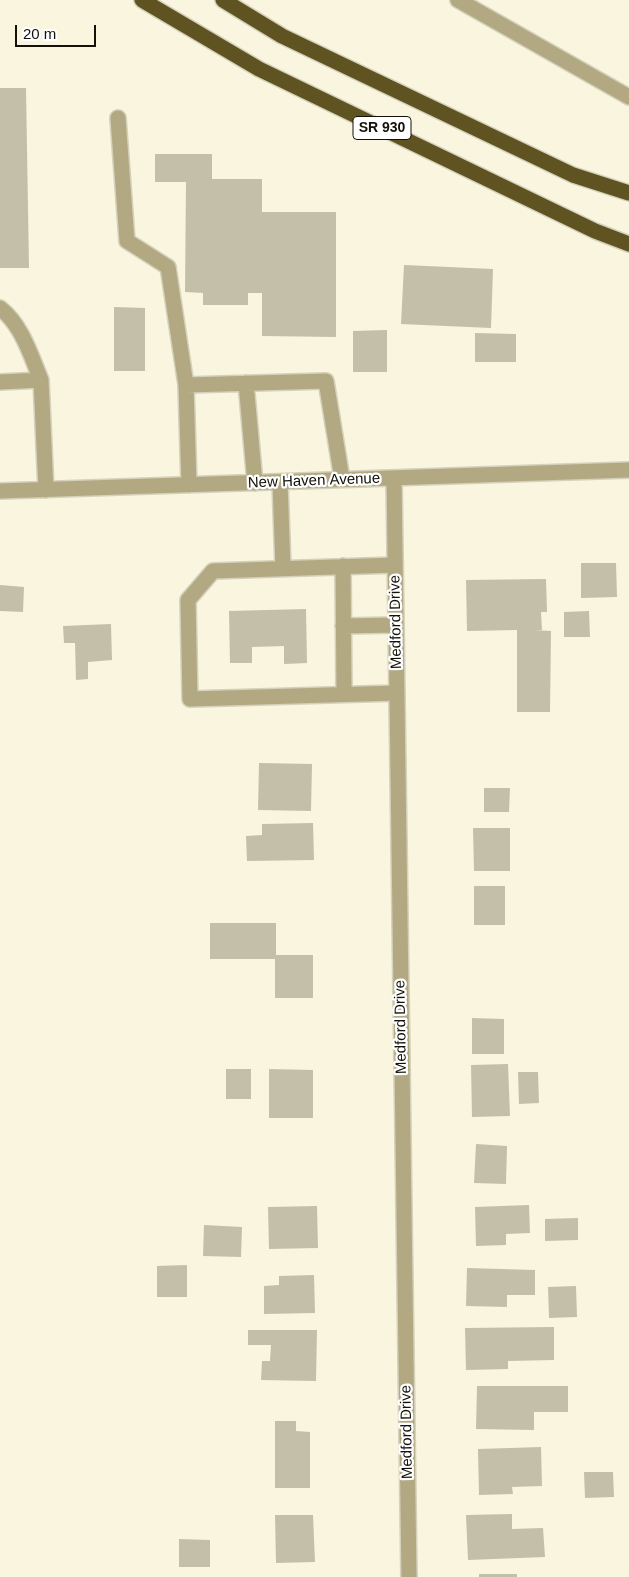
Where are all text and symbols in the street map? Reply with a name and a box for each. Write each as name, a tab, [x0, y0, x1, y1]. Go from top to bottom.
scale bar	[18, 15, 99, 47]
text: 20 m	[23, 25, 56, 42]
road number: SR 930	[353, 116, 411, 140]
street label: New Haven Avenue	[248, 470, 380, 492]
street label: Medford Drive	[386, 575, 406, 669]
street label: Medford Drive	[391, 980, 411, 1074]
street label: Medford Drive	[397, 1385, 417, 1479]

